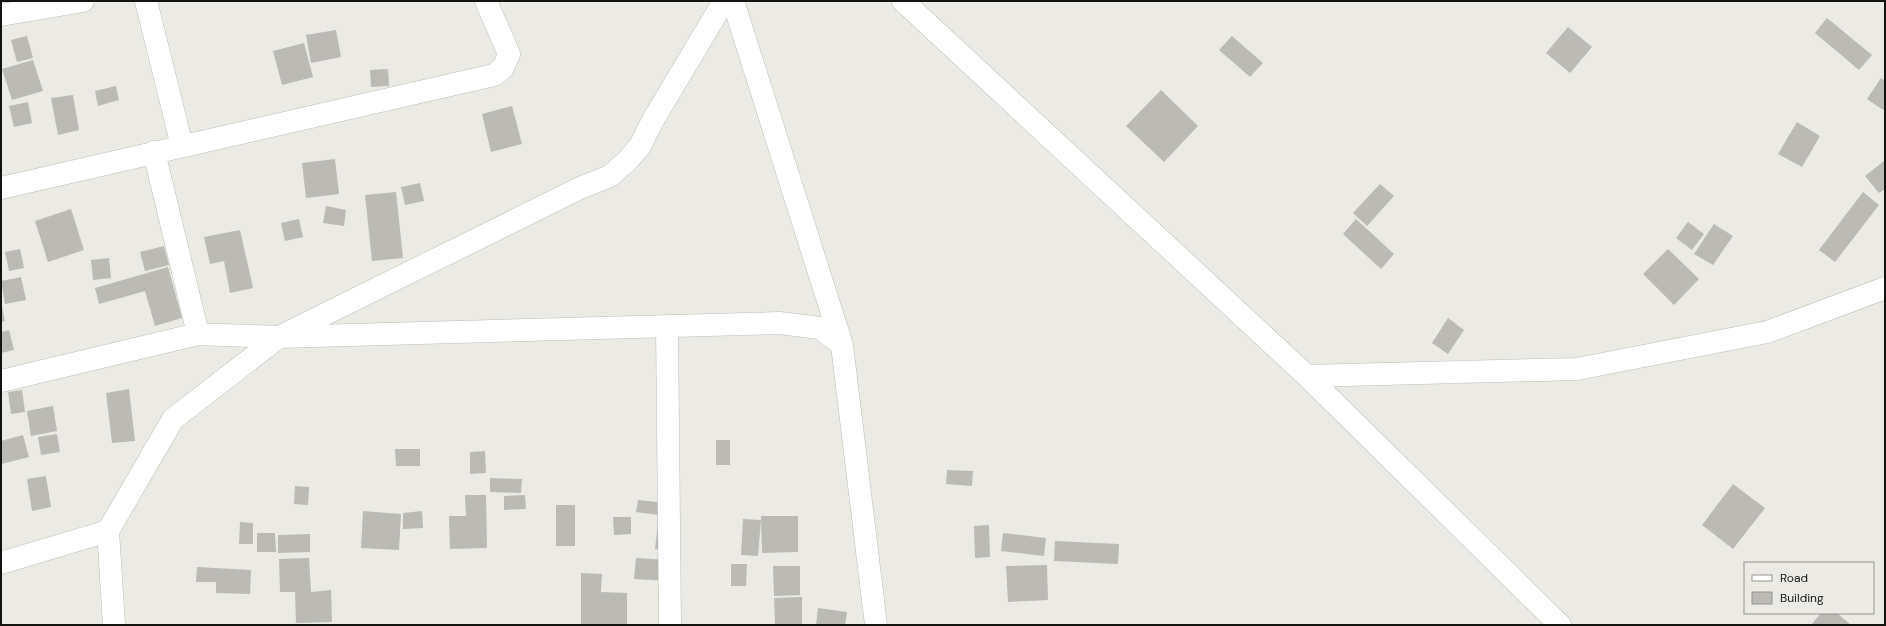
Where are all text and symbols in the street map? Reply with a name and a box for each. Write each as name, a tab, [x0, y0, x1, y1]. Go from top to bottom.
legend	[1744, 562, 1874, 614]
text: Road	[1780, 570, 1808, 586]
text: Building	[1780, 590, 1824, 606]

